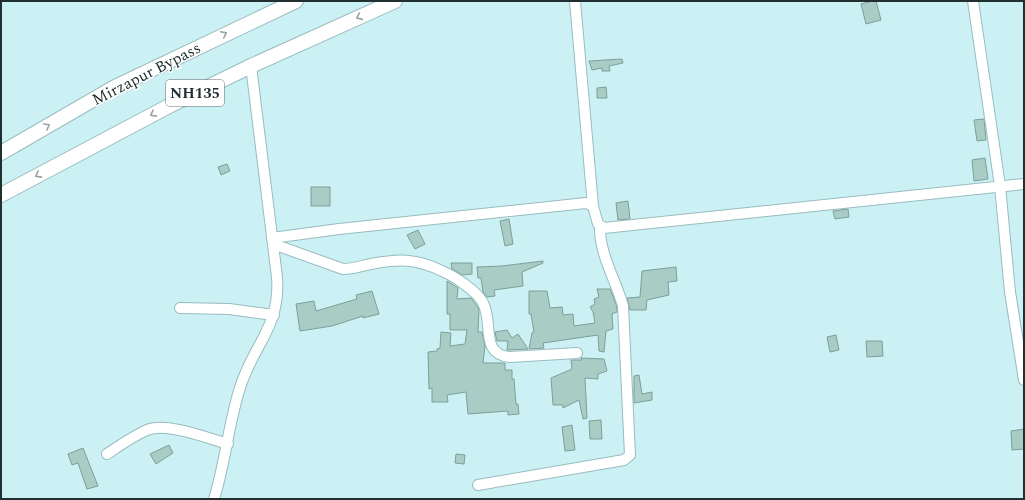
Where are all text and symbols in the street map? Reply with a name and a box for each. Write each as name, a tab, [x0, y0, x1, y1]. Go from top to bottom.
one-way arrow	[356, 12, 364, 20]
one-way arrow	[220, 31, 228, 39]
street label: Mirzapur Bypass	[88, 36, 205, 112]
road number: NH135	[166, 80, 224, 106]
one-way arrow	[150, 109, 157, 117]
one-way arrow	[43, 124, 50, 131]
one-way arrow	[35, 170, 42, 178]

